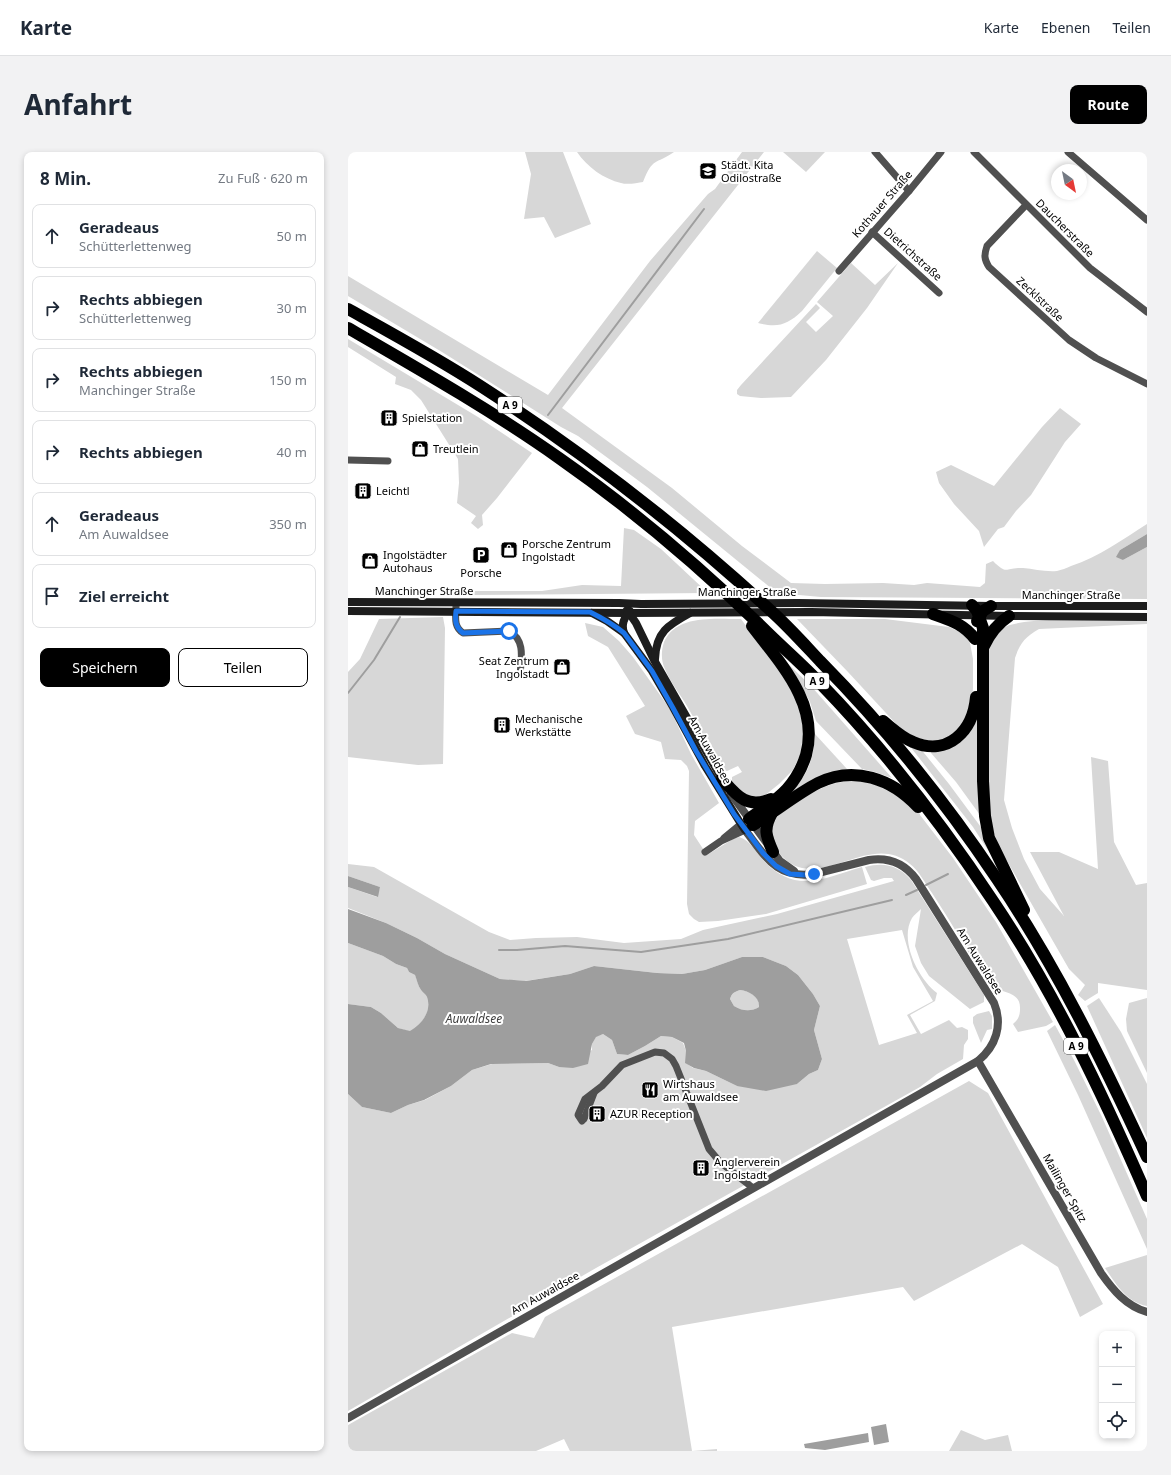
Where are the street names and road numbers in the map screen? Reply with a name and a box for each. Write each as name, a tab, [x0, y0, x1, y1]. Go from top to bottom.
street label: Kothauer Straße	[848, 167, 915, 240]
street label: Daucherstraße	[1033, 195, 1098, 260]
street label: Dietrichstraße	[881, 224, 946, 284]
street label: Zecklstraße	[1014, 273, 1067, 324]
road number: A 9	[498, 397, 522, 413]
street label: Manchinger Straße	[375, 583, 473, 598]
street label: Manchinger Straße	[698, 584, 796, 599]
street label: Manchinger Straße	[1022, 587, 1120, 602]
road number: A 9	[805, 673, 829, 689]
street label: Am Auwaldsee	[685, 713, 735, 787]
street label: Am Auwaldsee	[954, 924, 1007, 997]
road number: A 9	[1064, 1038, 1088, 1054]
street label: Mailinger Spitz	[1040, 1151, 1091, 1225]
street label: Am Auwaldsee	[508, 1268, 582, 1318]

